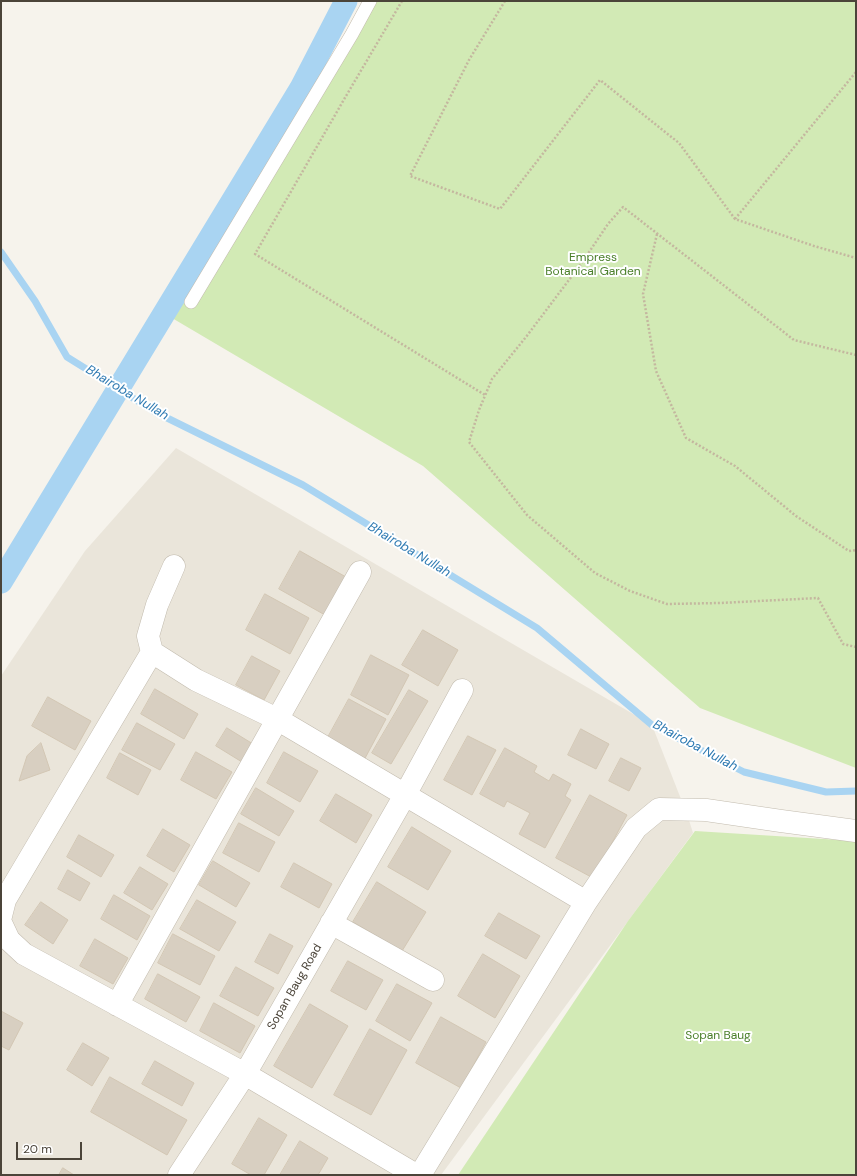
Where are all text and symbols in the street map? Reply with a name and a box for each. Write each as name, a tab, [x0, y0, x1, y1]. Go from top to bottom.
park label: Empress Botanical Garden	[545, 251, 641, 279]
water label: Bhairoba Nullah	[83, 362, 171, 424]
water label: Bhairoba Nullah	[365, 519, 453, 581]
water label: Bhairoba Nullah	[650, 717, 740, 775]
street label: Sopan Baug Road	[265, 942, 325, 1032]
park label: Sopan Baug	[685, 1029, 751, 1043]
scale bar	[18, 1134, 84, 1160]
text: 20 m	[23, 1141, 52, 1157]

